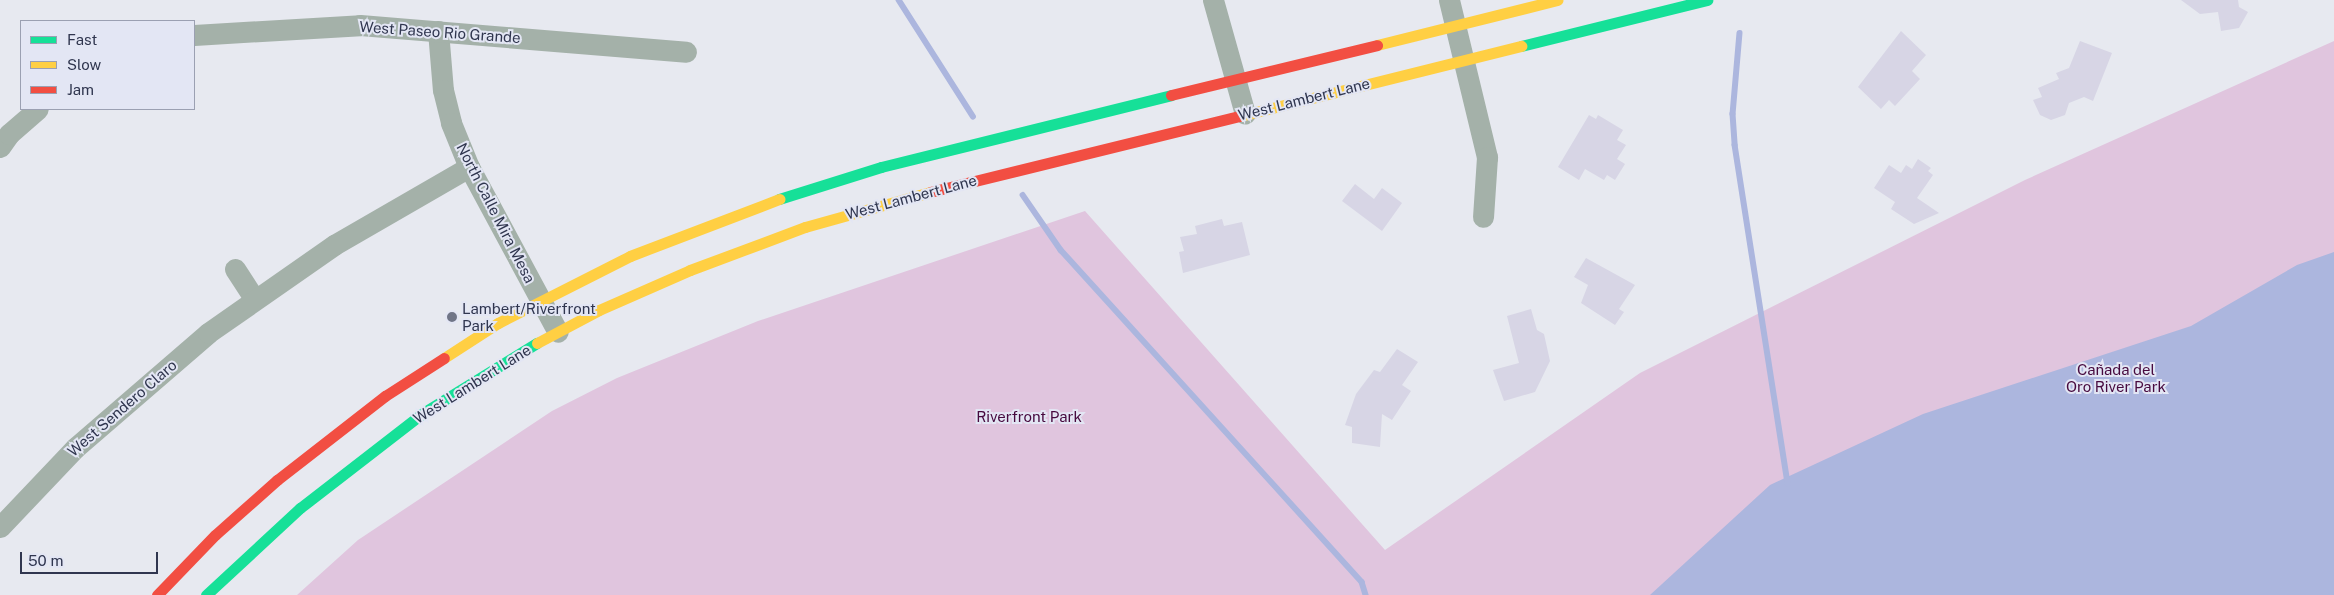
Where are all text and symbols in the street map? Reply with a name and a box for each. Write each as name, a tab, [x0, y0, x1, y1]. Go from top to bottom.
street label: West Paseo Rio Grande	[359, 17, 521, 47]
legend	[20, 20, 195, 110]
text: Fast	[67, 31, 97, 48]
text: Slow	[67, 56, 101, 73]
street label: West Lambert Lane	[1236, 74, 1372, 124]
text: Jam	[67, 81, 94, 98]
street label: North Calle Mira Mesa	[453, 140, 539, 286]
street label: West Lambert Lane	[843, 171, 979, 223]
place label: Lambert/Riverfront Park	[462, 299, 596, 334]
marker: Lambert/Riverfront Park	[446, 311, 458, 323]
street label: West Lambert Lane	[410, 341, 534, 427]
street label: West Sendero Claro	[64, 356, 180, 460]
park label: Cañada del Oro River Park	[2066, 360, 2166, 395]
park label: Riverfront Park	[976, 408, 1082, 426]
scale bar	[22, 542, 160, 574]
text: 50 m	[28, 552, 63, 569]

